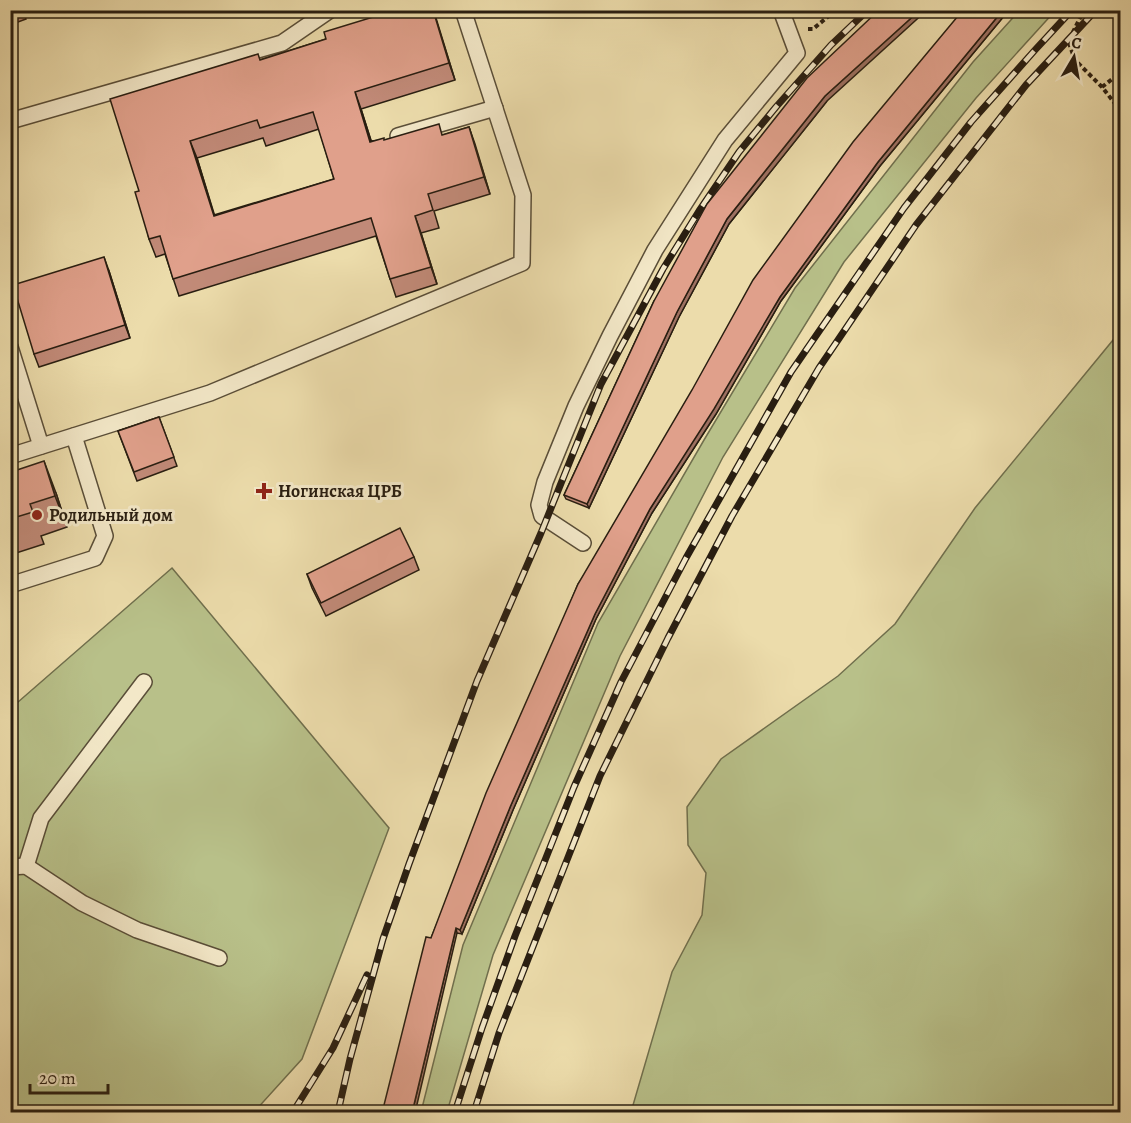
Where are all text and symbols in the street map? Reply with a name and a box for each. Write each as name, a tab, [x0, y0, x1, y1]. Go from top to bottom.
north arrow	[1044, 27, 1104, 87]
text: С	[1070, 32, 1083, 55]
place label: Ногинская ЦРБ	[278, 479, 402, 503]
marker: Ногинская ЦРБ	[255, 482, 273, 500]
place label: Родильный дом	[49, 503, 173, 527]
marker: Родильный дом	[30, 508, 44, 522]
scale bar	[30, 1057, 108, 1095]
text: 20 m	[39, 1066, 76, 1090]

